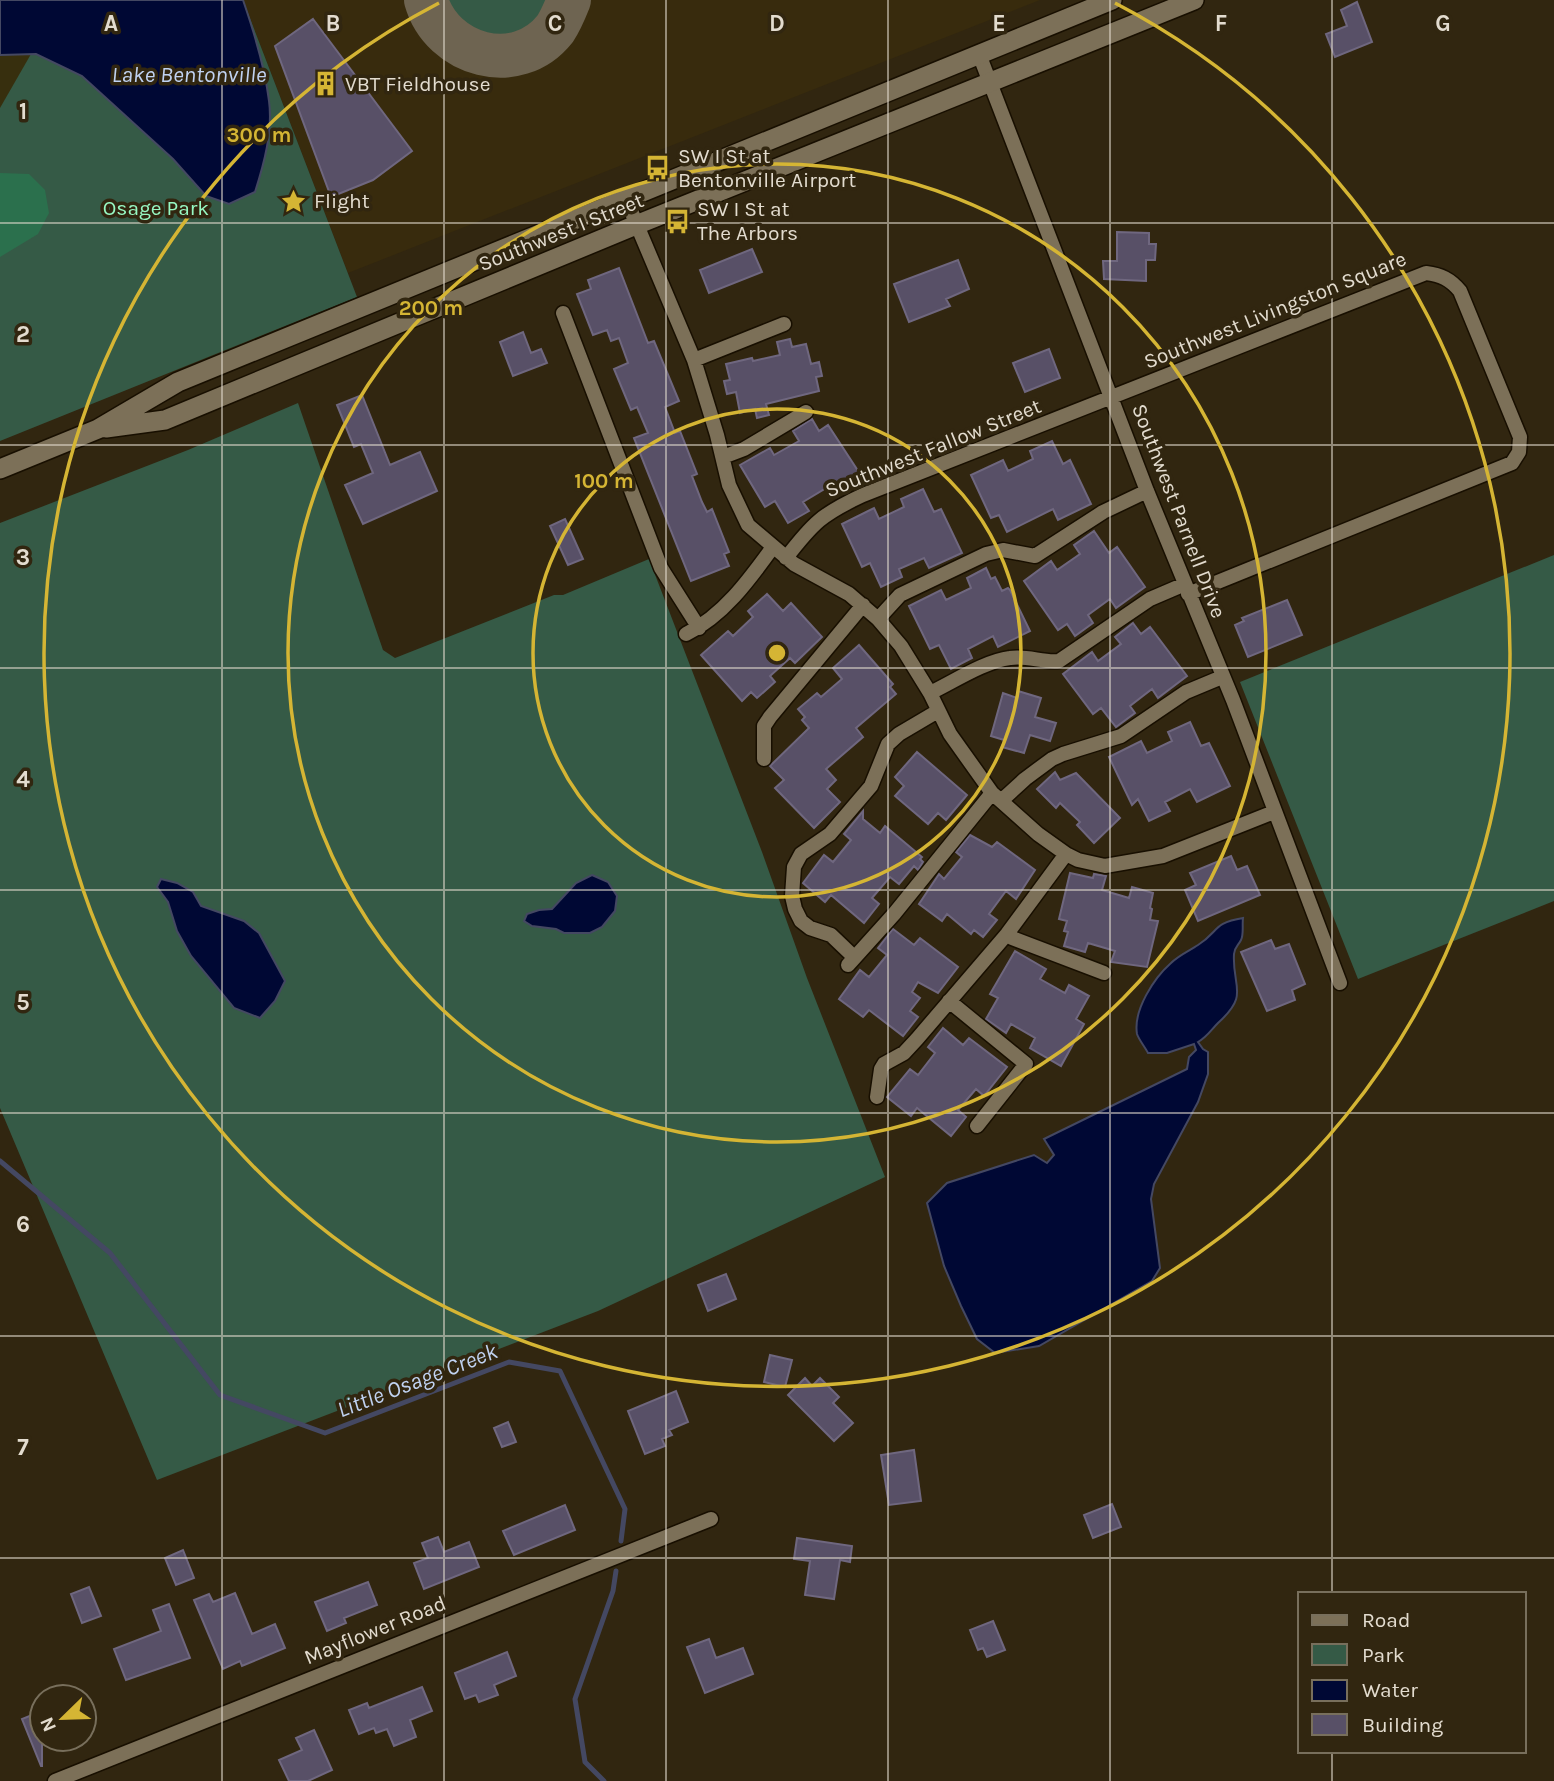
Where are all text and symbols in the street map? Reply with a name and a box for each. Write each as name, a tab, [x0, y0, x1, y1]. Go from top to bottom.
text: A	[104, 10, 118, 37]
text: B	[326, 10, 340, 37]
text: C	[548, 10, 562, 37]
text: D	[769, 10, 785, 37]
text: E	[992, 10, 1006, 37]
text: F	[1215, 10, 1227, 37]
text: G	[1435, 10, 1451, 37]
water label: Lake Bentonville	[112, 61, 267, 88]
building icon: VBT Fieldhouse	[311, 70, 339, 98]
place label: VBT Fieldhouse	[345, 72, 490, 96]
text: 1	[19, 98, 27, 125]
text: 300 m	[227, 123, 291, 147]
place label: SW I St at Bentonville Airport	[678, 144, 856, 192]
bus stop icon: SW I St at Bentonville Airport	[644, 154, 672, 182]
place icon: Flight	[280, 187, 308, 215]
street label: Southwest I Street	[475, 188, 647, 276]
place label: Flight	[314, 189, 370, 213]
park label: Osage Park	[103, 196, 209, 220]
place label: SW I St at The Arbors	[697, 197, 798, 245]
bus stop icon: SW I St at The Arbors	[663, 207, 691, 235]
street label: Southwest Livingston Square	[1140, 246, 1410, 374]
text: 200 m	[399, 296, 463, 320]
text: 2	[16, 321, 30, 348]
street label: Southwest Fallow Street	[822, 394, 1044, 502]
street label: Southwest Parnell Drive	[1127, 401, 1231, 621]
text: 100 m	[574, 469, 634, 493]
text: 3	[16, 544, 30, 571]
centre of rings	[765, 641, 789, 665]
text: 4	[16, 766, 30, 793]
text: 5	[16, 989, 30, 1016]
text: 6	[16, 1211, 30, 1238]
water label: Little Osage Creek	[333, 1337, 501, 1423]
text: 7	[17, 1434, 29, 1461]
street label: Mayflower Road	[301, 1591, 449, 1669]
legend	[1298, 1592, 1526, 1753]
text: Road	[1362, 1608, 1410, 1632]
text: Park	[1362, 1643, 1405, 1667]
text: Water	[1362, 1678, 1418, 1702]
north arrow	[28, 1683, 98, 1753]
text: Building	[1362, 1713, 1443, 1737]
text: N	[35, 1714, 61, 1735]

